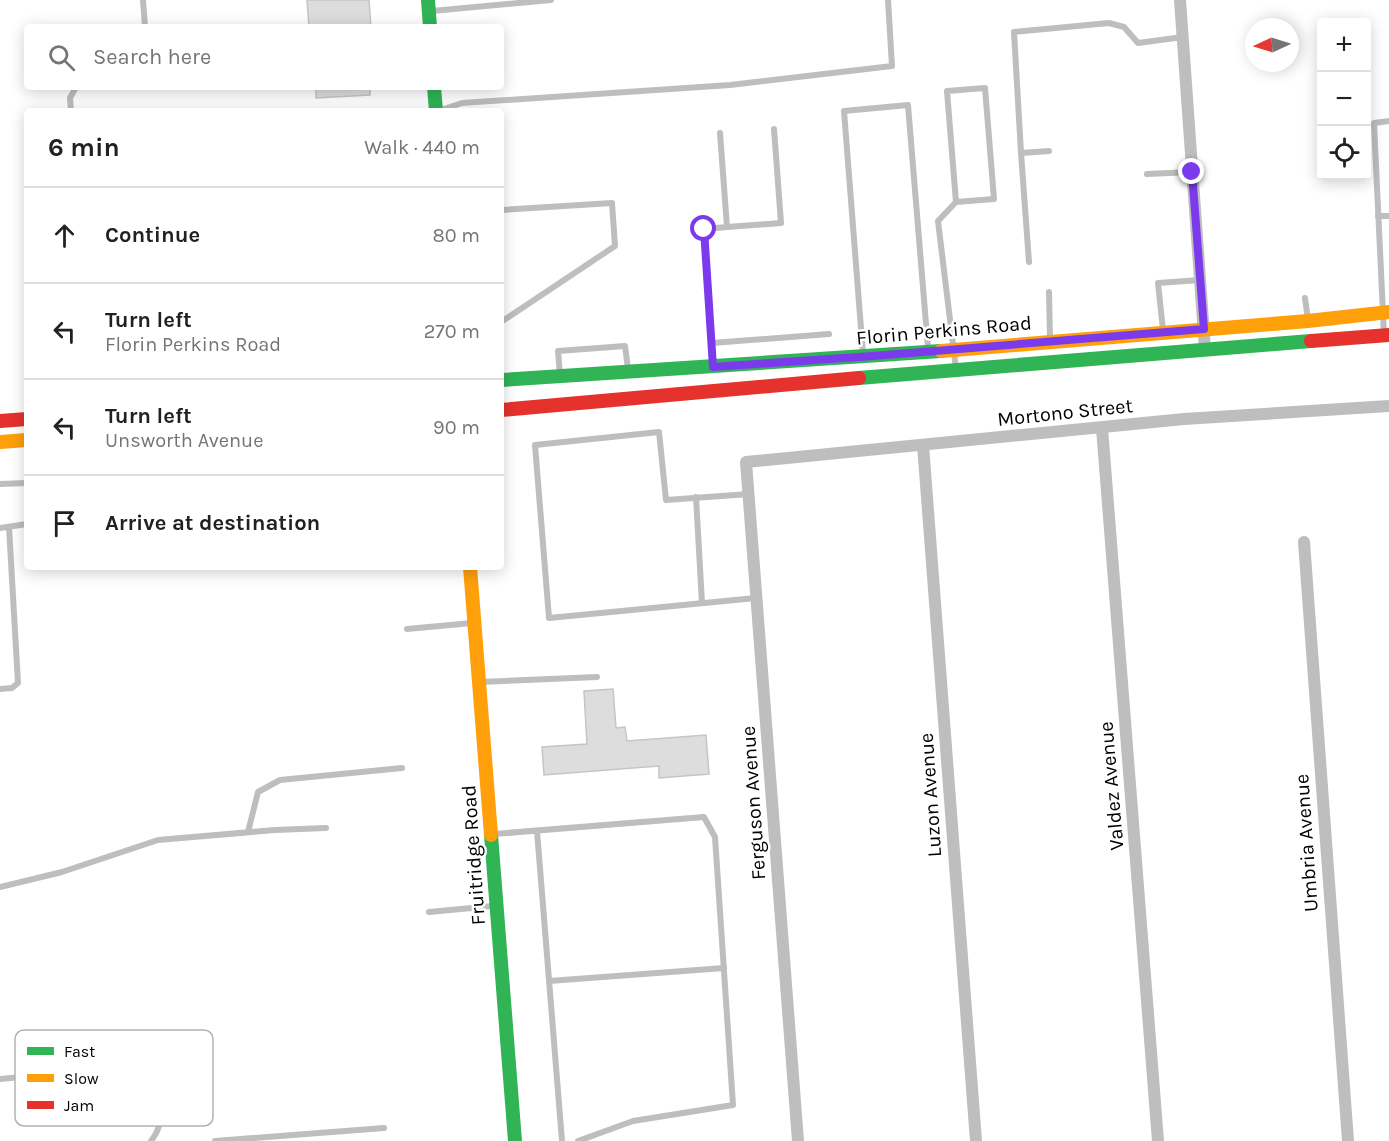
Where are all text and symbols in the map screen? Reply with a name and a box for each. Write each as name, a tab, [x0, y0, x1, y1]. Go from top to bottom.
north arrow	[1245, 18, 1299, 72]
map controls	[1317, 18, 1371, 180]
button: +	[1317, 18, 1371, 72]
search box	[24, 24, 504, 90]
icon: search	[45, 41, 78, 74]
text: Search here	[93, 44, 211, 70]
button: −	[1317, 72, 1371, 126]
button: locate	[1317, 126, 1371, 180]
text: 6 min	[48, 132, 120, 163]
text: Walk · 440 m	[364, 136, 480, 159]
route end	[1178, 158, 1204, 184]
route start	[690, 215, 716, 241]
icon: ahead	[48, 219, 81, 252]
text: Continue	[105, 222, 200, 248]
text: 80 m	[432, 224, 480, 247]
text: Turn left	[105, 307, 192, 333]
street label: Florin Perkins Road	[855, 311, 1033, 350]
icon: left	[48, 315, 81, 348]
text: 270 m	[424, 320, 480, 343]
text: Florin Perkins Road	[105, 333, 281, 356]
street label: Mortono Street	[996, 394, 1134, 431]
text: Turn left	[105, 403, 192, 429]
icon: left	[48, 411, 81, 444]
text: 90 m	[433, 416, 480, 439]
text: Unsworth Avenue	[105, 429, 263, 452]
icon: arrive	[48, 507, 81, 540]
text: Arrive at destination	[105, 510, 320, 536]
street label: Valdez Avenue	[1094, 720, 1129, 851]
street label: Ferguson Avenue	[737, 725, 770, 881]
street label: Luzon Avenue	[915, 732, 946, 858]
street label: Umbria Avenue	[1290, 773, 1323, 913]
street label: Fruitridge Road	[457, 784, 490, 926]
legend	[15, 1030, 213, 1126]
text: Fast	[64, 1042, 95, 1061]
text: Slow	[64, 1069, 99, 1088]
text: Jam	[64, 1096, 94, 1115]

